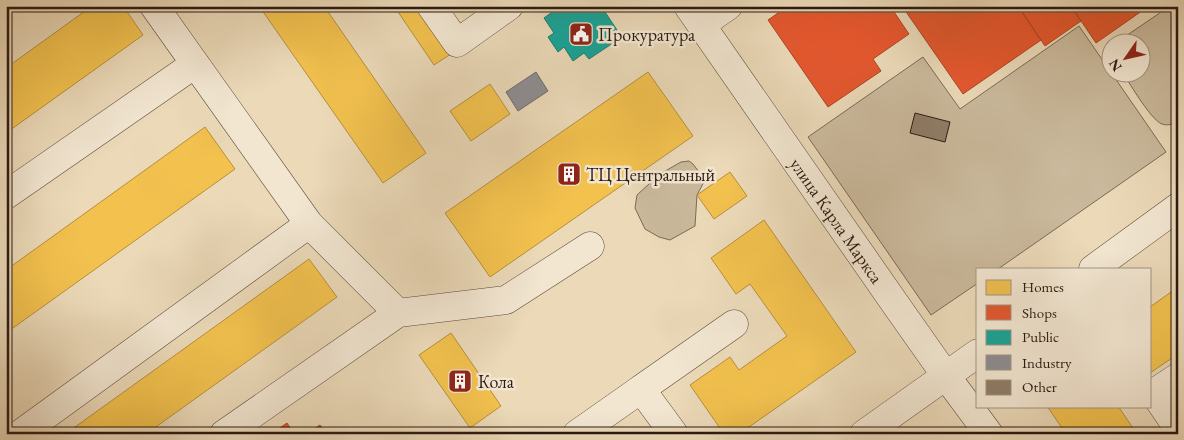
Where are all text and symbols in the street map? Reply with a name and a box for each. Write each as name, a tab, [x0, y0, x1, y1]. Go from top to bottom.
public building icon: Прокуратура	[568, 21, 594, 47]
place label: Прокуратура	[598, 23, 696, 46]
north arrow	[1102, 32, 1152, 82]
text: N	[1104, 55, 1126, 75]
street label: улица Карла Маркса	[785, 153, 889, 288]
building icon: ТЦ Центральный	[556, 161, 582, 187]
place label: ТЦ Центральный	[586, 163, 716, 186]
legend	[976, 268, 1152, 408]
text: Homes	[1022, 277, 1064, 296]
text: Shops	[1022, 303, 1057, 322]
text: Public	[1022, 327, 1059, 346]
text: Industry	[1022, 353, 1072, 372]
building icon: Кола	[447, 368, 473, 394]
place label: Кола	[478, 370, 515, 393]
text: Other	[1022, 377, 1057, 396]

